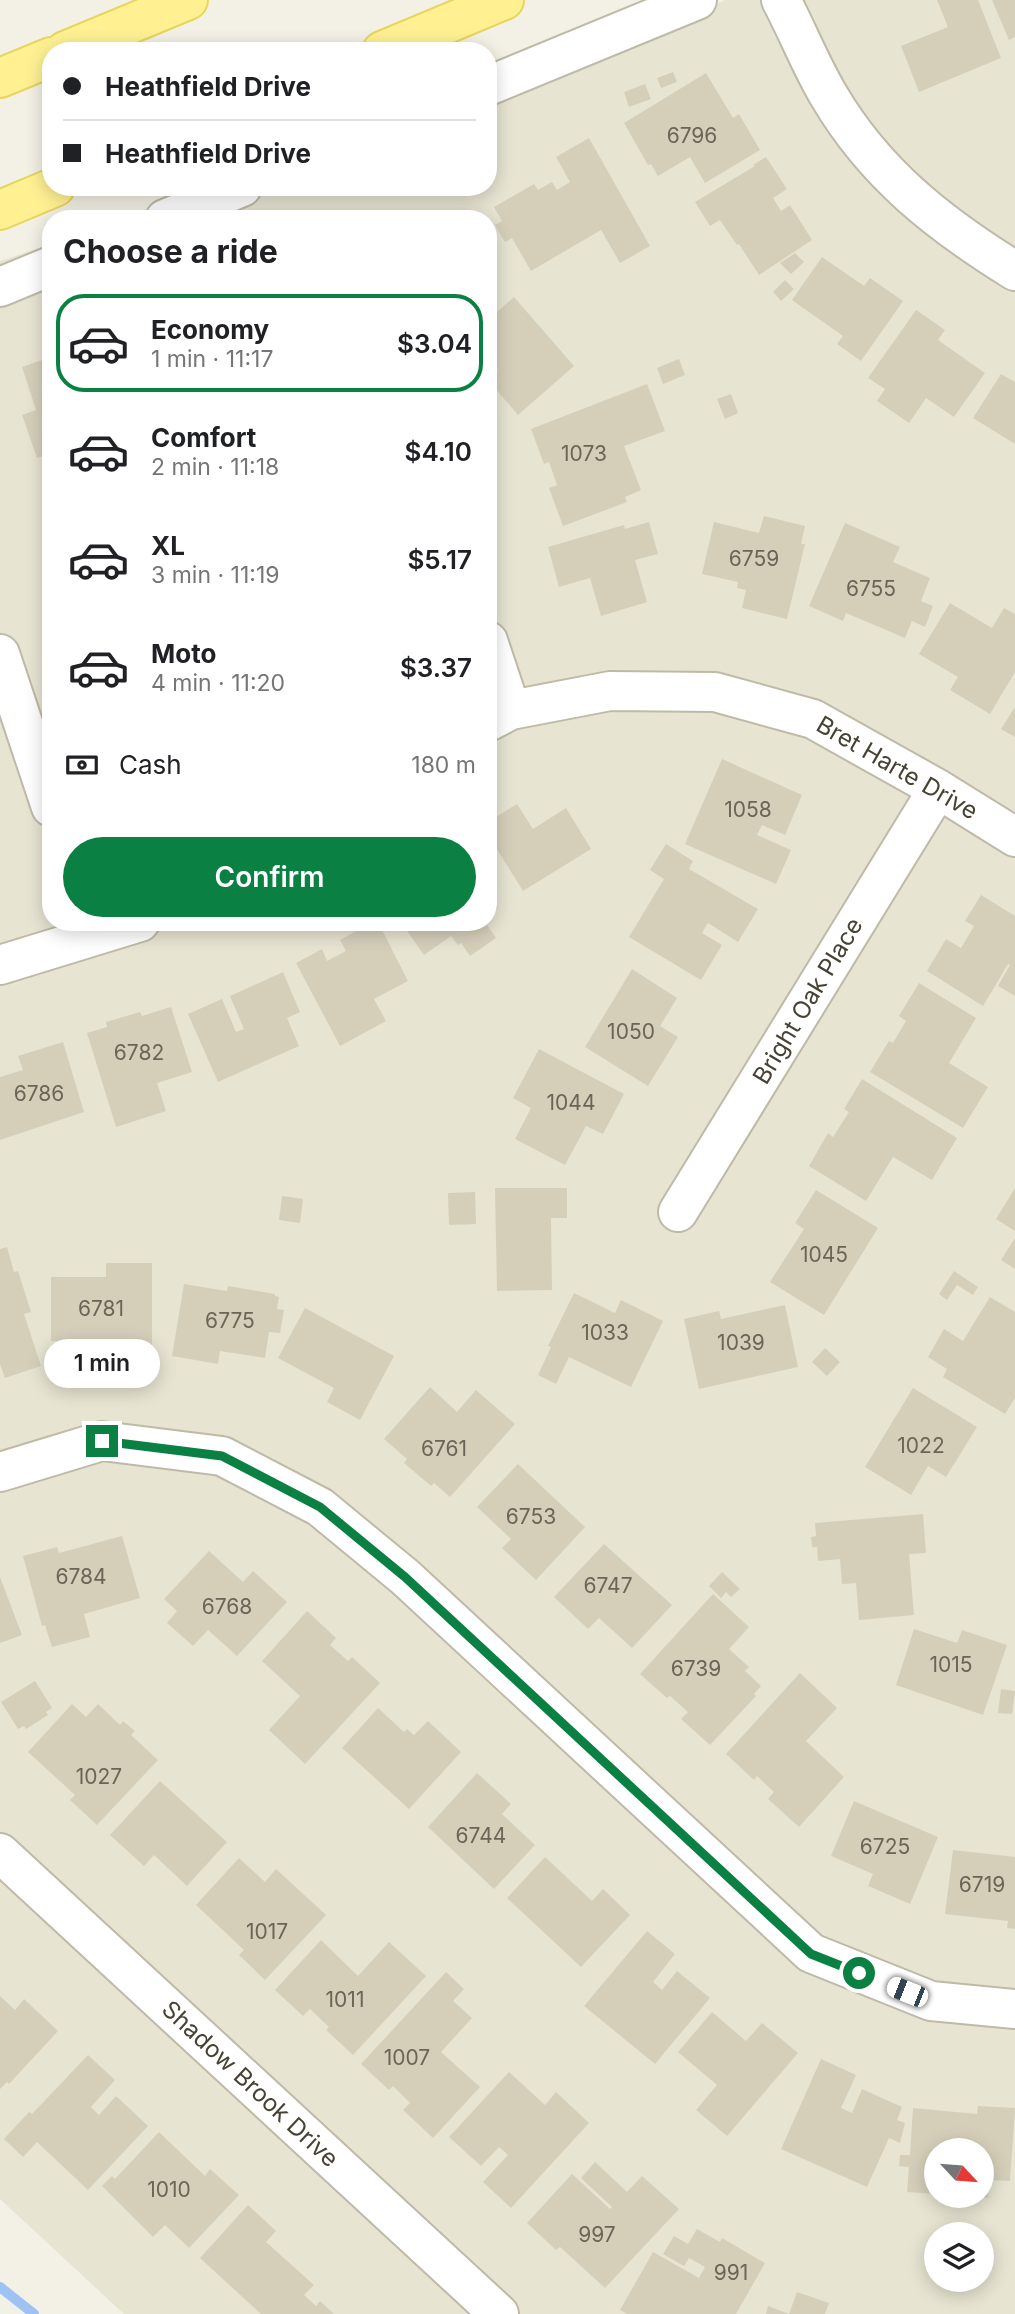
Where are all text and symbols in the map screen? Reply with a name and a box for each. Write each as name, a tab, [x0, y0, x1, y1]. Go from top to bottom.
text: Heathfield Drive	[105, 71, 311, 102]
house number: 6796	[667, 123, 717, 148]
text: Heathfield Drive	[105, 138, 311, 169]
text: Choose a ride	[63, 232, 278, 271]
icon: car	[67, 312, 130, 375]
text: Economy	[151, 314, 269, 345]
text: $3.04	[397, 328, 472, 359]
text: 1 min · 11:17	[151, 345, 273, 373]
icon: car	[67, 420, 130, 483]
text: Comfort	[151, 422, 256, 453]
text: $4.10	[405, 436, 472, 467]
house number: 1073	[561, 441, 607, 466]
text: 2 min · 11:18	[151, 453, 279, 481]
icon: car	[67, 528, 130, 591]
text: XL	[151, 530, 185, 561]
text: $5.17	[407, 544, 472, 575]
house number: 6759	[729, 546, 779, 571]
text: 3 min · 11:19	[151, 561, 280, 589]
house number: 6755	[846, 576, 896, 601]
icon: car	[67, 636, 130, 699]
text: Moto	[151, 638, 216, 669]
text: $3.37	[400, 652, 472, 683]
text: 4 min · 11:20	[151, 669, 285, 697]
street label: Bret Harte Drive	[811, 710, 983, 826]
icon: cash	[63, 746, 101, 784]
text: Cash	[119, 749, 182, 780]
text: 180 m	[411, 751, 476, 779]
house number: 1058	[724, 797, 772, 822]
button: Confirm	[63, 837, 476, 917]
street label: Bright Oak Place	[747, 912, 869, 1089]
house number: 1050	[607, 1019, 655, 1044]
house number: 6782	[114, 1040, 164, 1065]
house number: 6786	[14, 1081, 64, 1106]
house number: 1044	[547, 1090, 595, 1115]
house number: 1045	[800, 1242, 848, 1267]
house number: 6781	[78, 1296, 124, 1321]
house number: 6775	[205, 1308, 255, 1333]
house number: 1033	[581, 1320, 629, 1345]
house number: 1039	[717, 1330, 765, 1355]
callout: 1 min	[44, 1340, 160, 1388]
text: 1 min	[74, 1349, 130, 1377]
route end	[86, 1425, 118, 1457]
house number: 1022	[897, 1433, 945, 1458]
house number: 6761	[421, 1436, 467, 1461]
house number: 6753	[506, 1504, 556, 1529]
house number: 6784	[55, 1564, 107, 1589]
house number: 6747	[583, 1573, 633, 1598]
house number: 6768	[202, 1594, 252, 1619]
house number: 1015	[929, 1652, 973, 1677]
house number: 6739	[671, 1656, 721, 1681]
house number: 1027	[76, 1764, 122, 1789]
house number: 6744	[456, 1823, 506, 1848]
house number: 6725	[860, 1834, 910, 1859]
house number: 6719	[959, 1872, 1005, 1897]
house number: 1017	[246, 1919, 288, 1944]
route start	[843, 1957, 875, 1989]
car	[884, 1974, 931, 2010]
house number: 1011	[326, 1987, 364, 2012]
street label: Shadow Brook Drive	[156, 1994, 345, 2173]
house number: 1007	[384, 2045, 430, 2070]
north arrow	[924, 2138, 994, 2208]
map controls	[924, 2138, 994, 2292]
house number: 1010	[147, 2177, 191, 2202]
house number: 997	[578, 2222, 616, 2247]
button: layers	[924, 2222, 994, 2292]
house number: 991	[714, 2260, 748, 2285]

